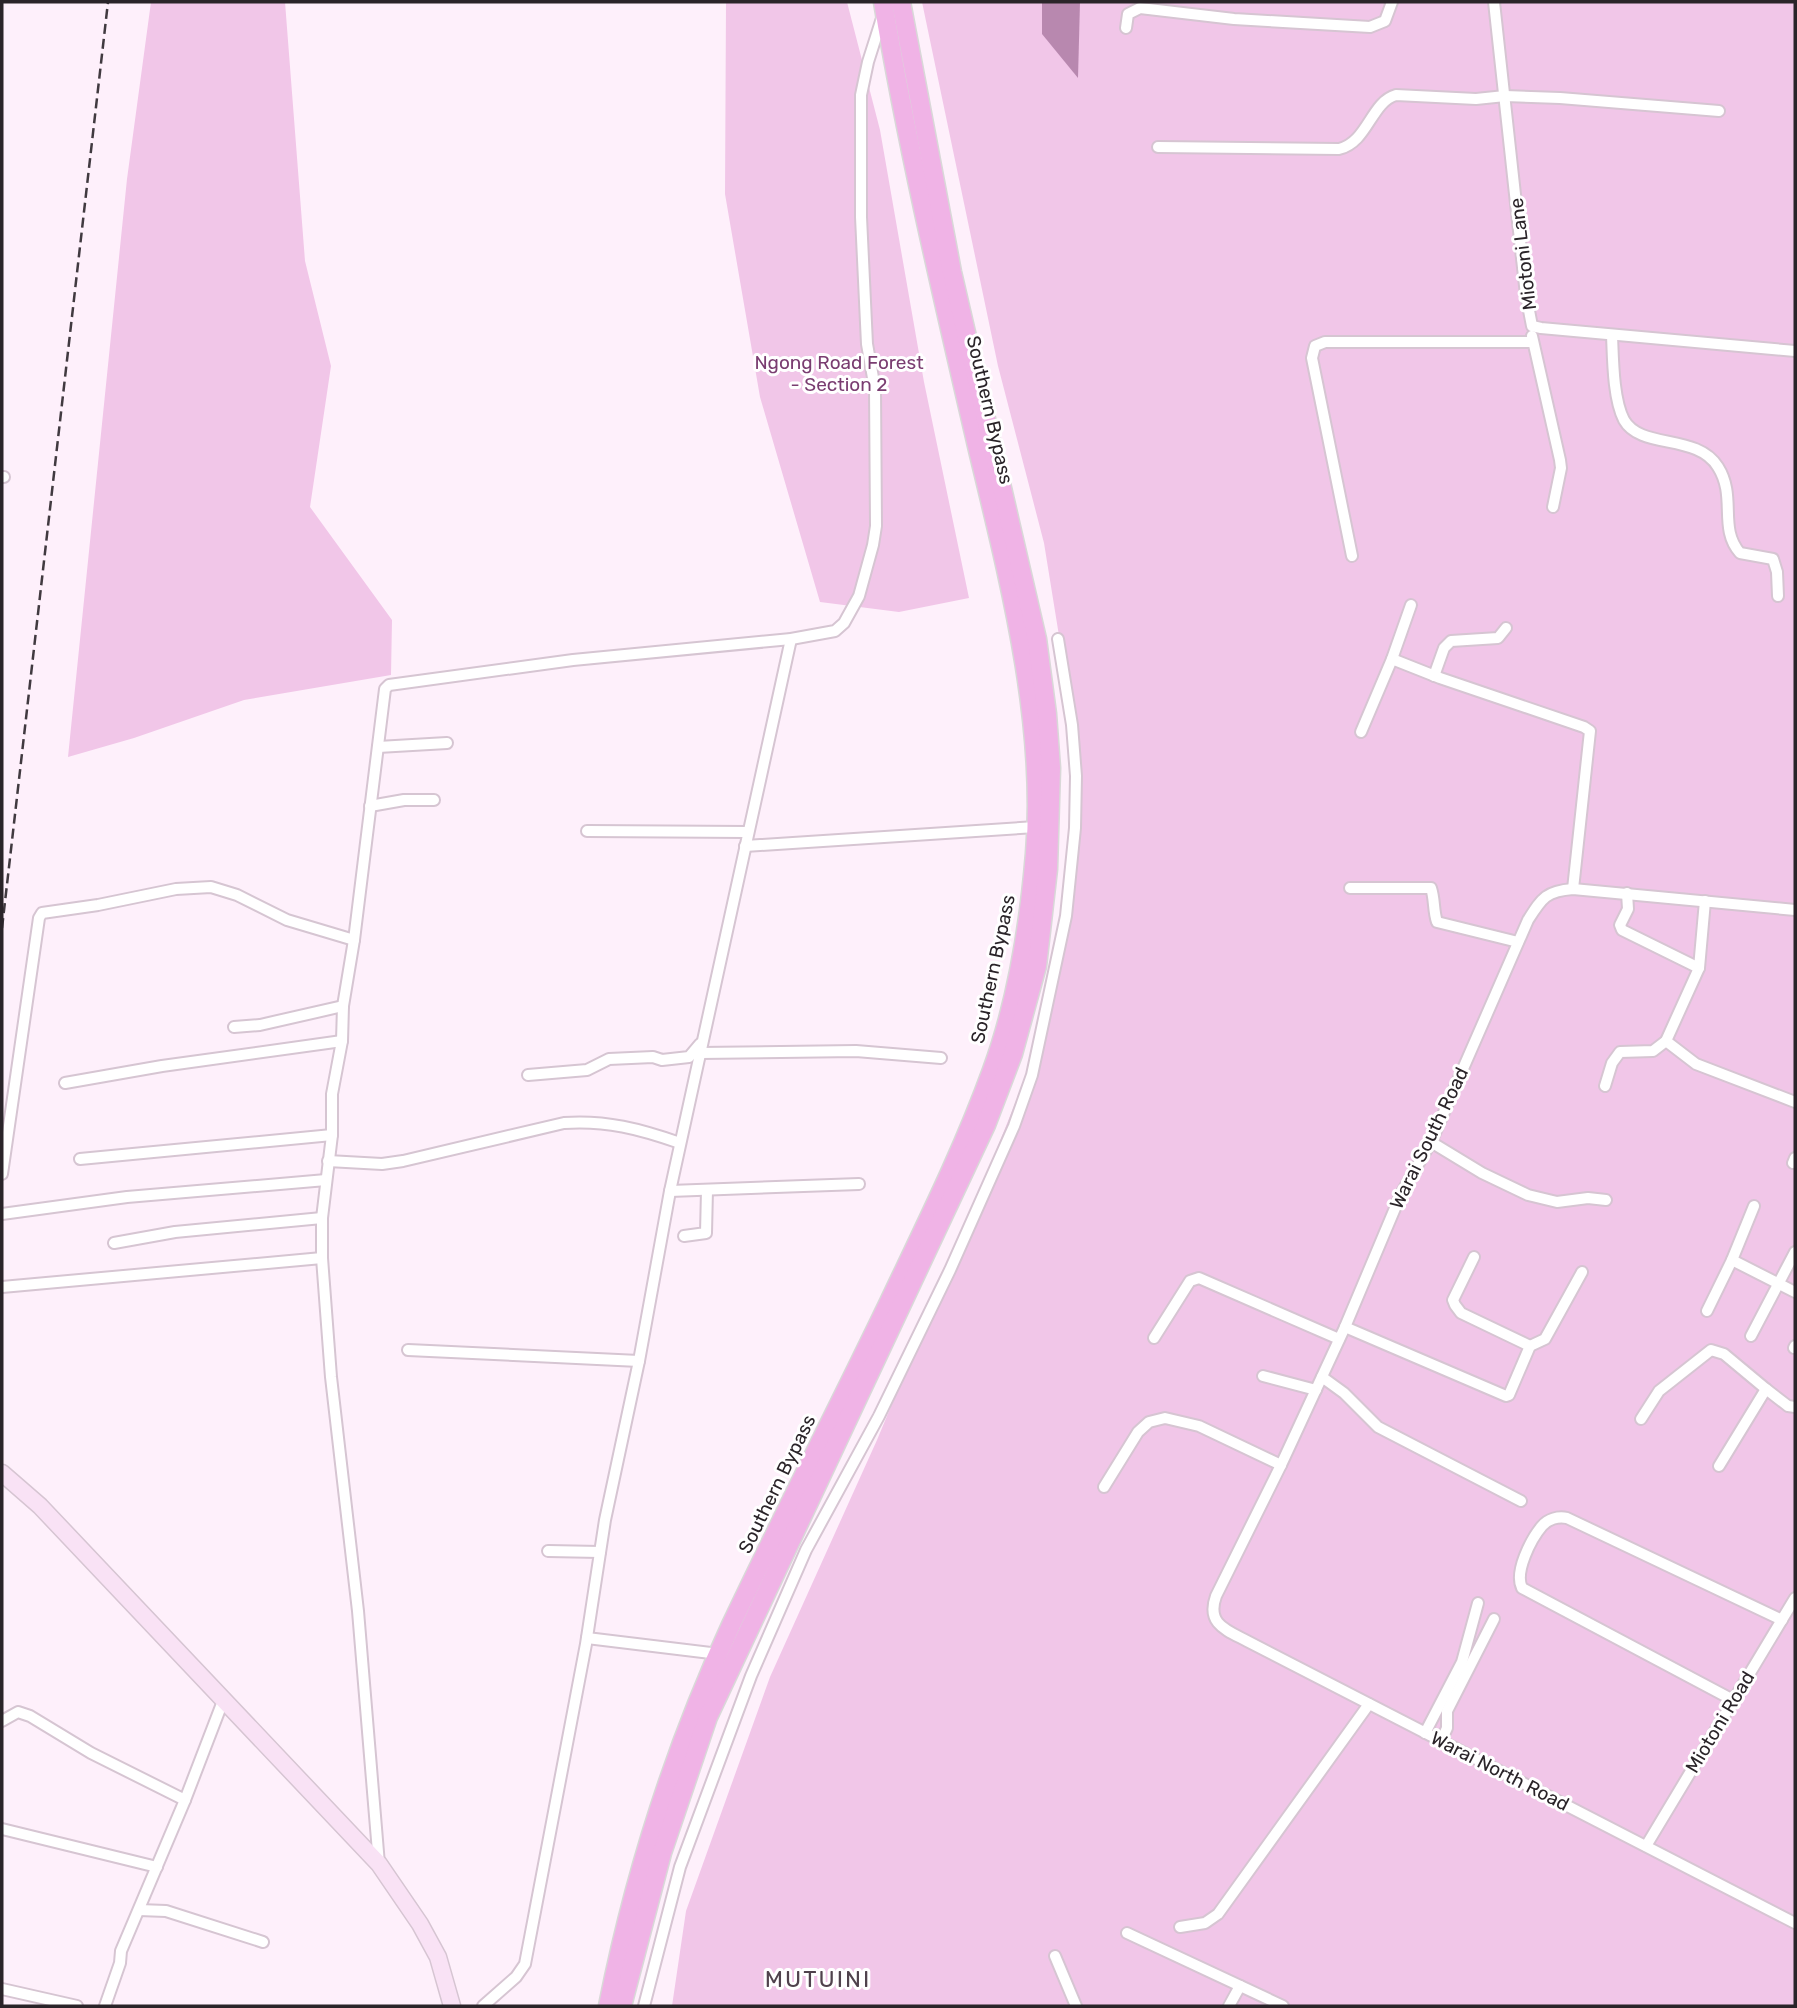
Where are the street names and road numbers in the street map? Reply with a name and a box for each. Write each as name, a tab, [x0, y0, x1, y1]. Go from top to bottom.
street label: Miotoni Lane	[1505, 197, 1541, 311]
street label: Southern Bypass	[962, 334, 1018, 486]
street label: Southern Bypass	[966, 892, 1020, 1046]
street label: Warai South Road	[1385, 1063, 1473, 1213]
street label: Southern Bypass	[733, 1411, 821, 1557]
street label: Miotoni Road	[1681, 1667, 1759, 1777]
street label: Warai North Road	[1427, 1726, 1573, 1816]

